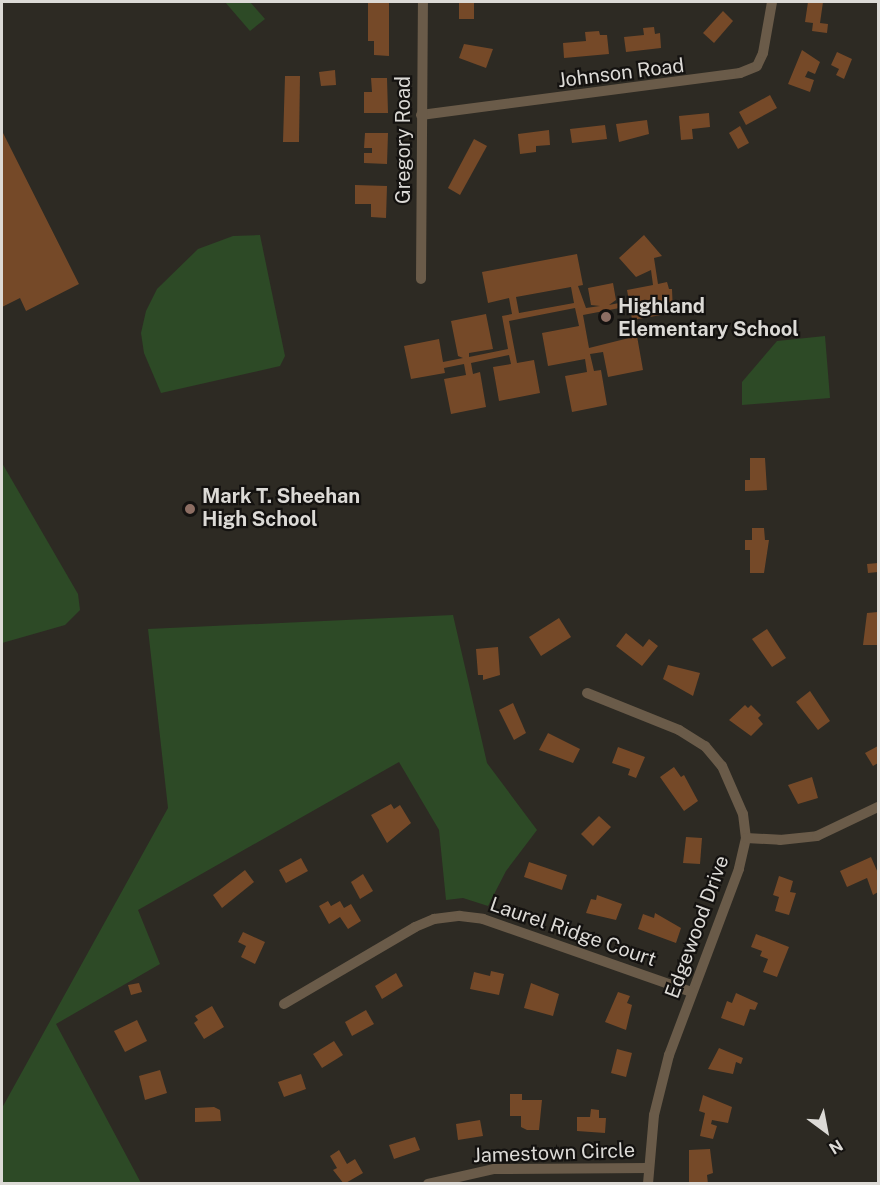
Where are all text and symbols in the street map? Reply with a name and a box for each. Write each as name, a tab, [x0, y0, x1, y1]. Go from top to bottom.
street label: Johnson Road	[556, 53, 686, 93]
street label: Gregory Road	[391, 76, 415, 204]
place label: Highland Elementary School	[618, 294, 799, 341]
marker: Highland Elementary School	[599, 310, 613, 324]
place label: Mark T. Sheehan High School	[202, 485, 360, 532]
marker: Mark T. Sheehan High School	[183, 502, 197, 516]
street label: Edgewood Drive	[660, 852, 734, 1002]
street label: Laurel Ridge Court	[487, 892, 659, 972]
north arrow	[796, 1101, 856, 1161]
text: N	[825, 1135, 846, 1158]
street label: Jamestown Circle	[473, 1138, 635, 1168]

